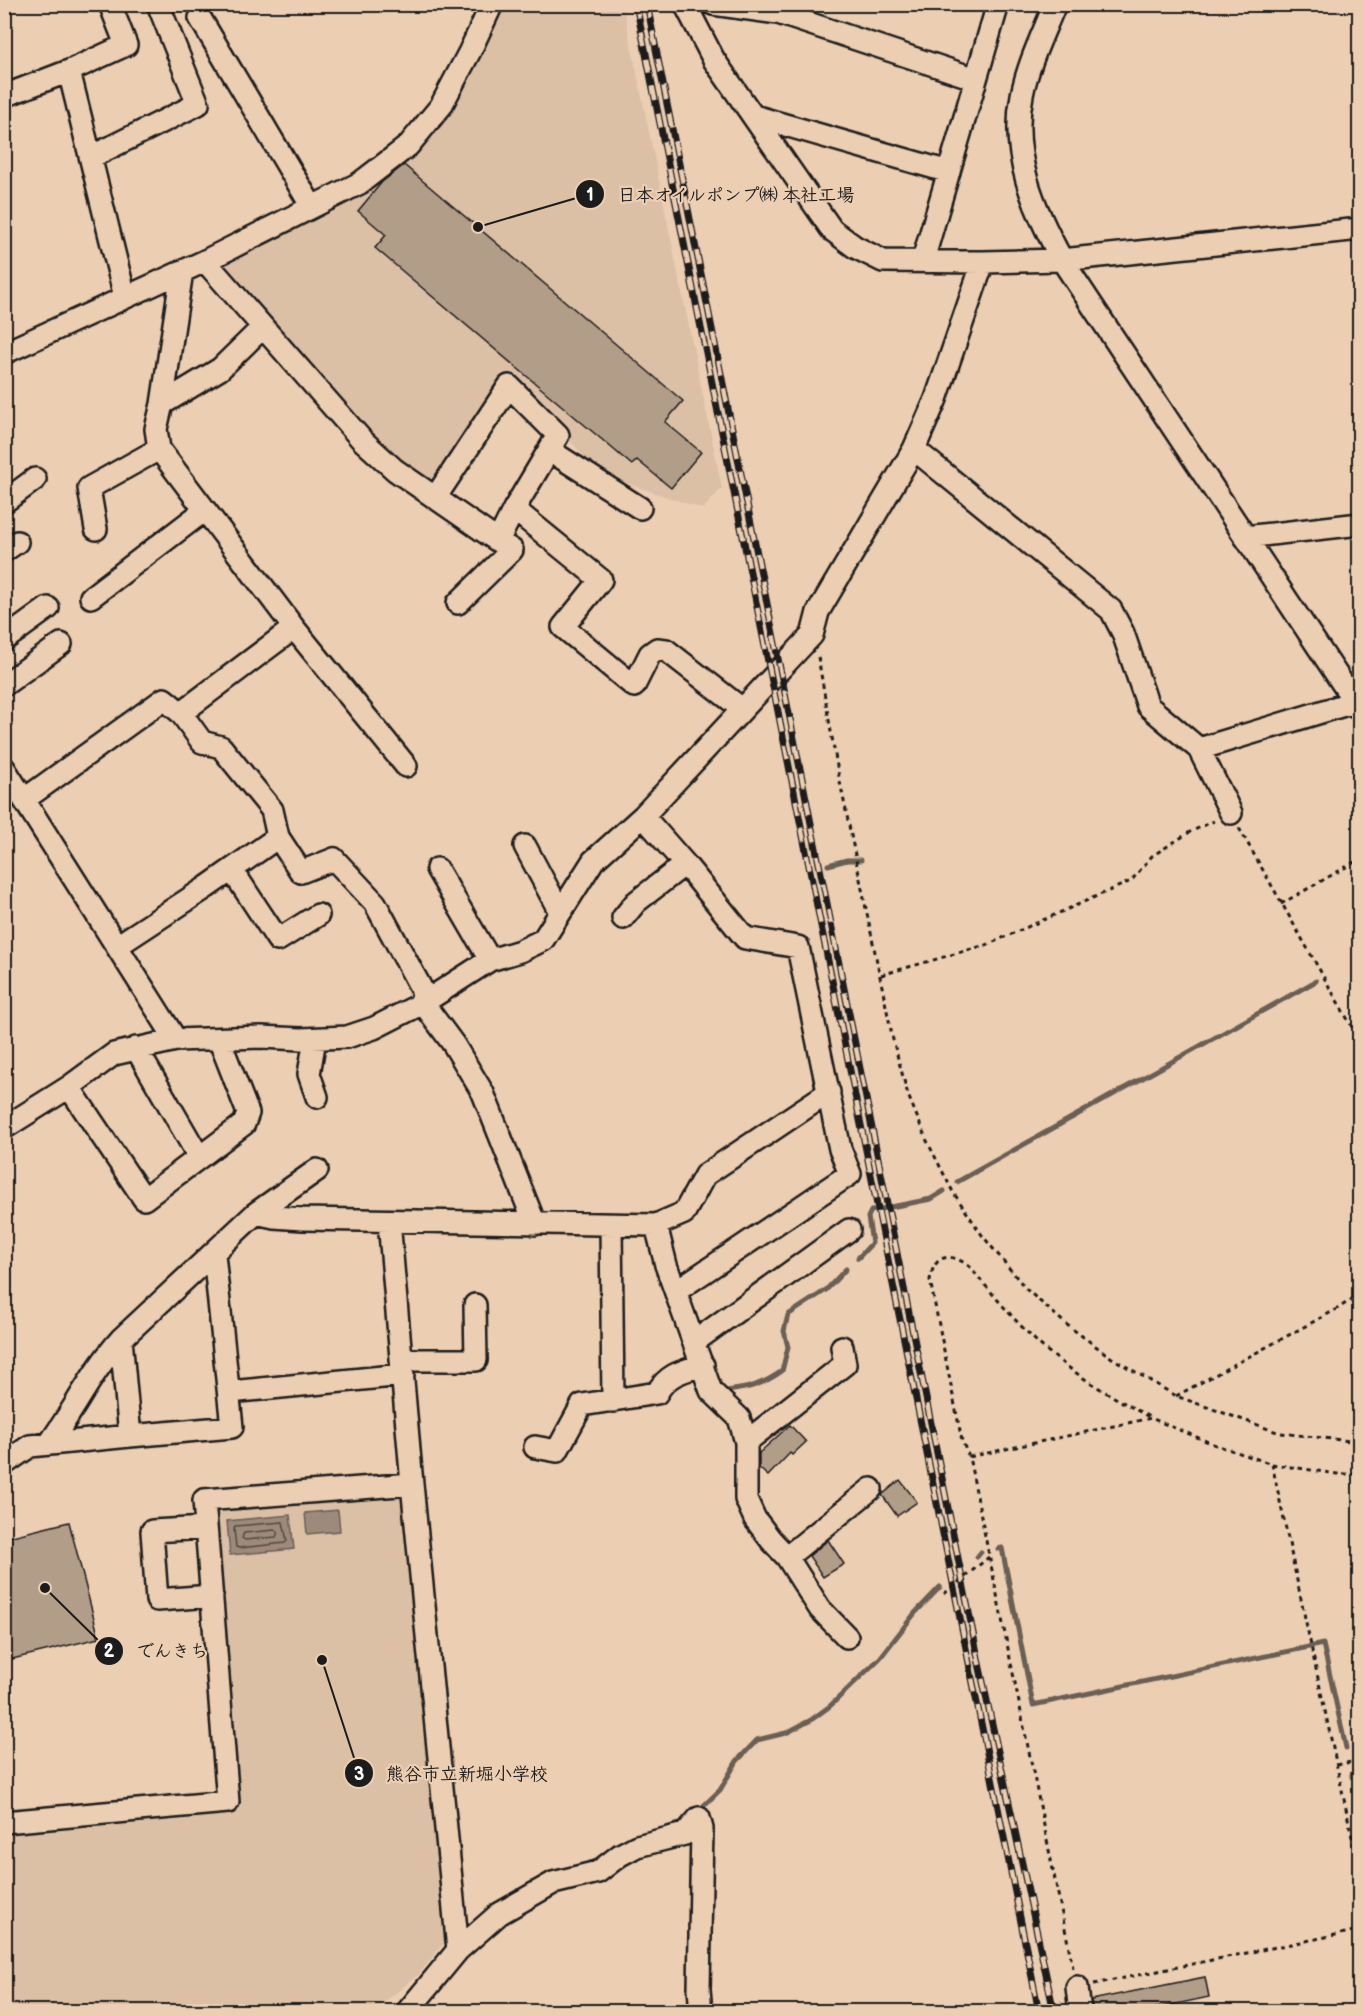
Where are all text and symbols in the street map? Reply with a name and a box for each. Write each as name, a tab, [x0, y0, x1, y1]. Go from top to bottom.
callout: 日本オイルポンプ㈱ 本社工場	[575, 176, 868, 212]
text: 1	[586, 185, 594, 206]
text: 日本オイルポンプ㈱ 本社工場	[618, 185, 854, 206]
callout: でんきち	[94, 1633, 220, 1669]
text: 2	[104, 1641, 115, 1662]
text: でんきち	[136, 1641, 208, 1662]
callout: 熊谷市立新堀小学校	[344, 1755, 560, 1791]
text: 3	[354, 1764, 364, 1785]
text: 熊谷市立新堀小学校	[386, 1764, 548, 1785]

